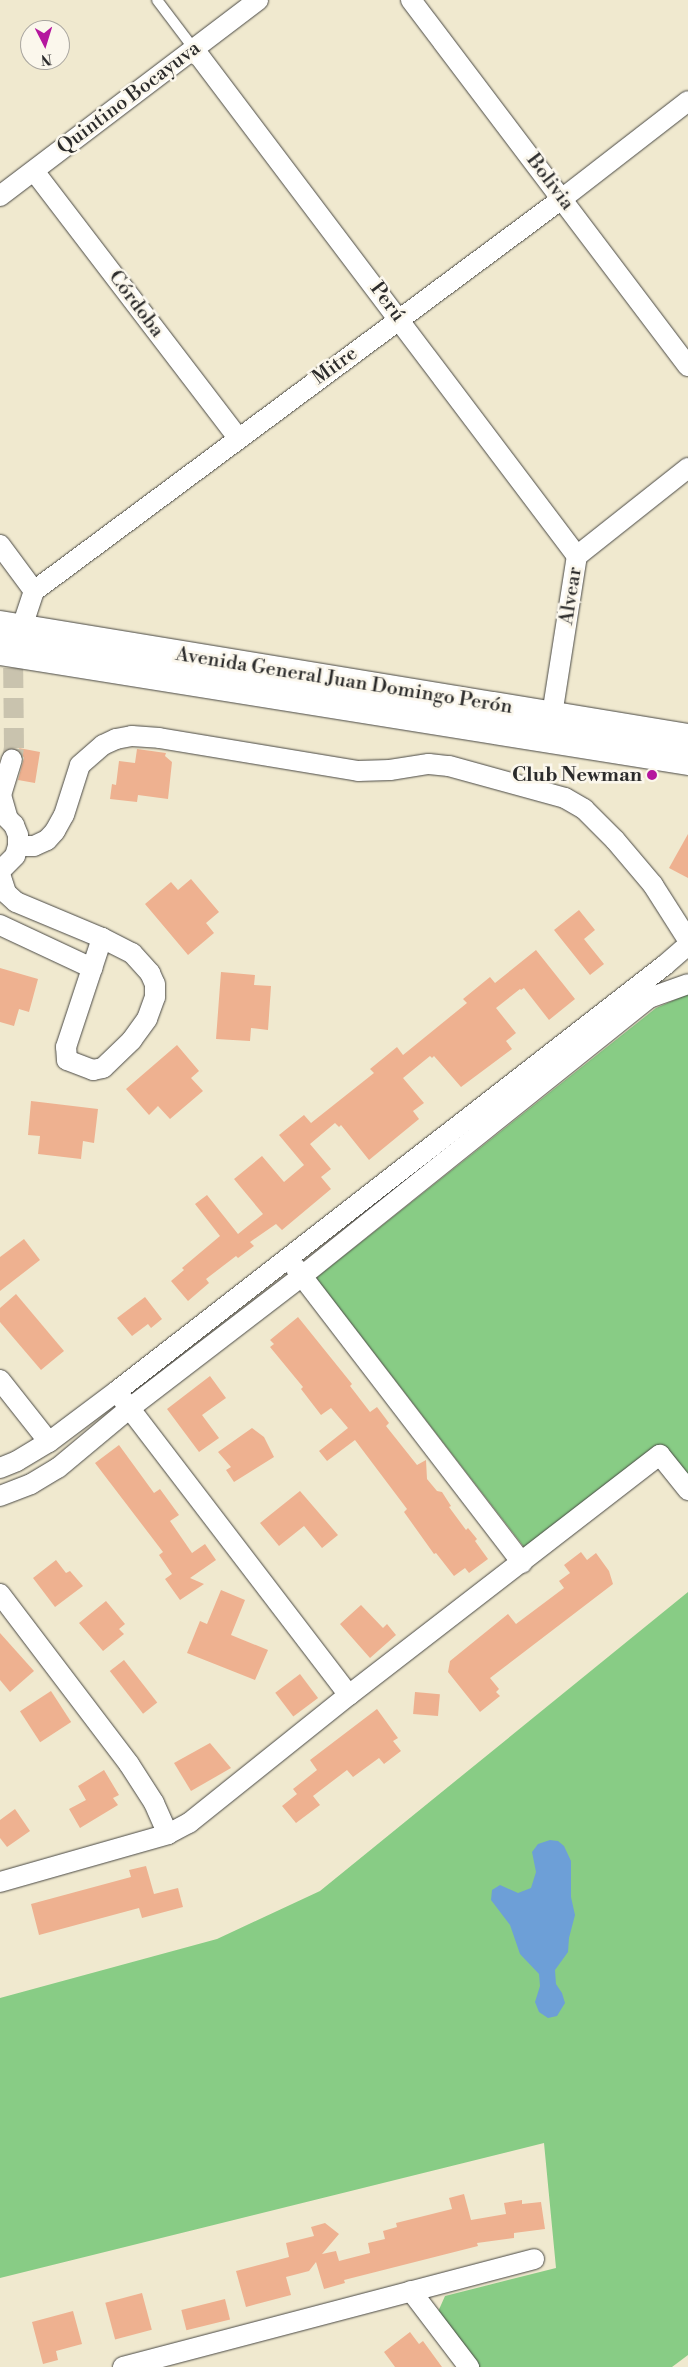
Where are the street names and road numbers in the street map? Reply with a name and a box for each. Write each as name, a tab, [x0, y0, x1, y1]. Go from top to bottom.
street label: Quintino Bocayuva	[53, 36, 205, 160]
street label: Bolivia	[521, 149, 579, 215]
street label: Córdoba	[103, 266, 169, 342]
street label: Perú	[364, 278, 410, 326]
street label: Mitre	[308, 342, 362, 390]
street label: Alvear	[555, 565, 587, 627]
street label: Avenida General Juan Domingo Perón	[174, 642, 514, 720]

